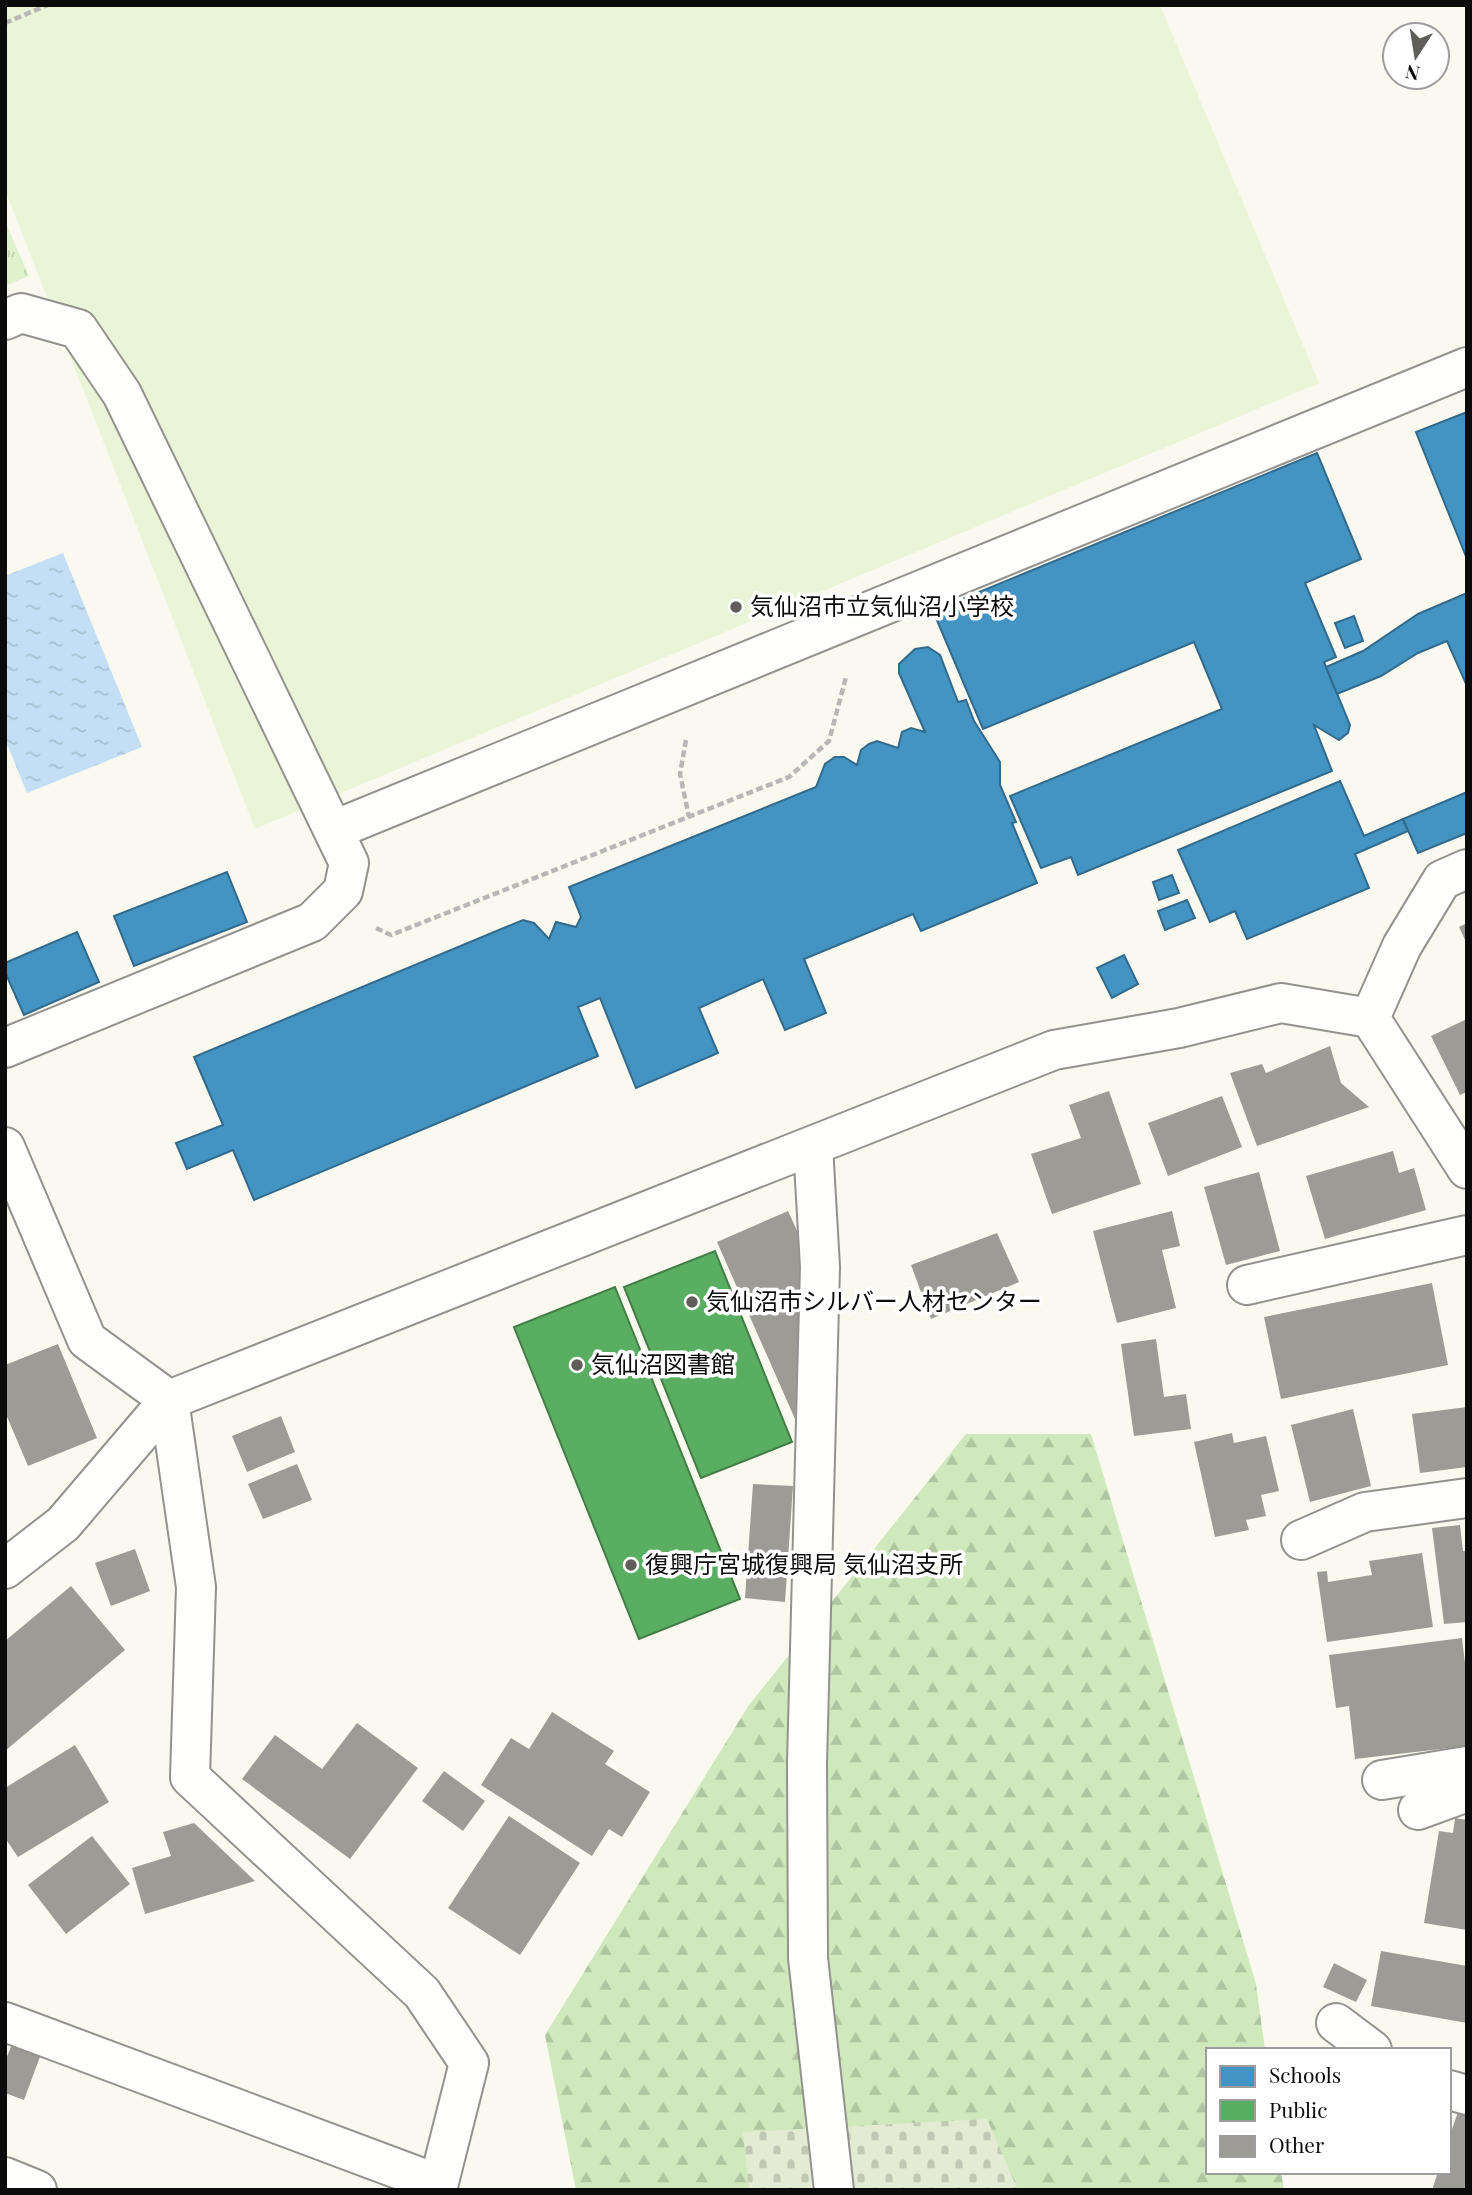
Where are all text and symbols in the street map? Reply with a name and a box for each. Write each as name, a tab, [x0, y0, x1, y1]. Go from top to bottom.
north arrow	[1381, 21, 1451, 91]
text: N	[1403, 59, 1422, 88]
place label: 気仙沼市立気仙沼小学校	[750, 589, 1014, 621]
marker: 気仙沼市立気仙沼小学校	[728, 599, 744, 615]
place label: 気仙沼市シルバー人材センター	[706, 1284, 1042, 1316]
marker: 気仙沼市シルバー人材センター	[684, 1294, 700, 1310]
place label: 気仙沼図書館	[591, 1347, 735, 1379]
marker: 気仙沼図書館	[569, 1357, 585, 1373]
place label: 復興庁宮城復興局 気仙沼支所	[645, 1547, 963, 1579]
marker: 復興庁宮城復興局 気仙沼支所	[623, 1557, 639, 1573]
legend	[1206, 2048, 1451, 2174]
text: Schools	[1269, 2060, 1341, 2088]
text: Public	[1269, 2095, 1327, 2123]
text: Other	[1269, 2130, 1325, 2158]

